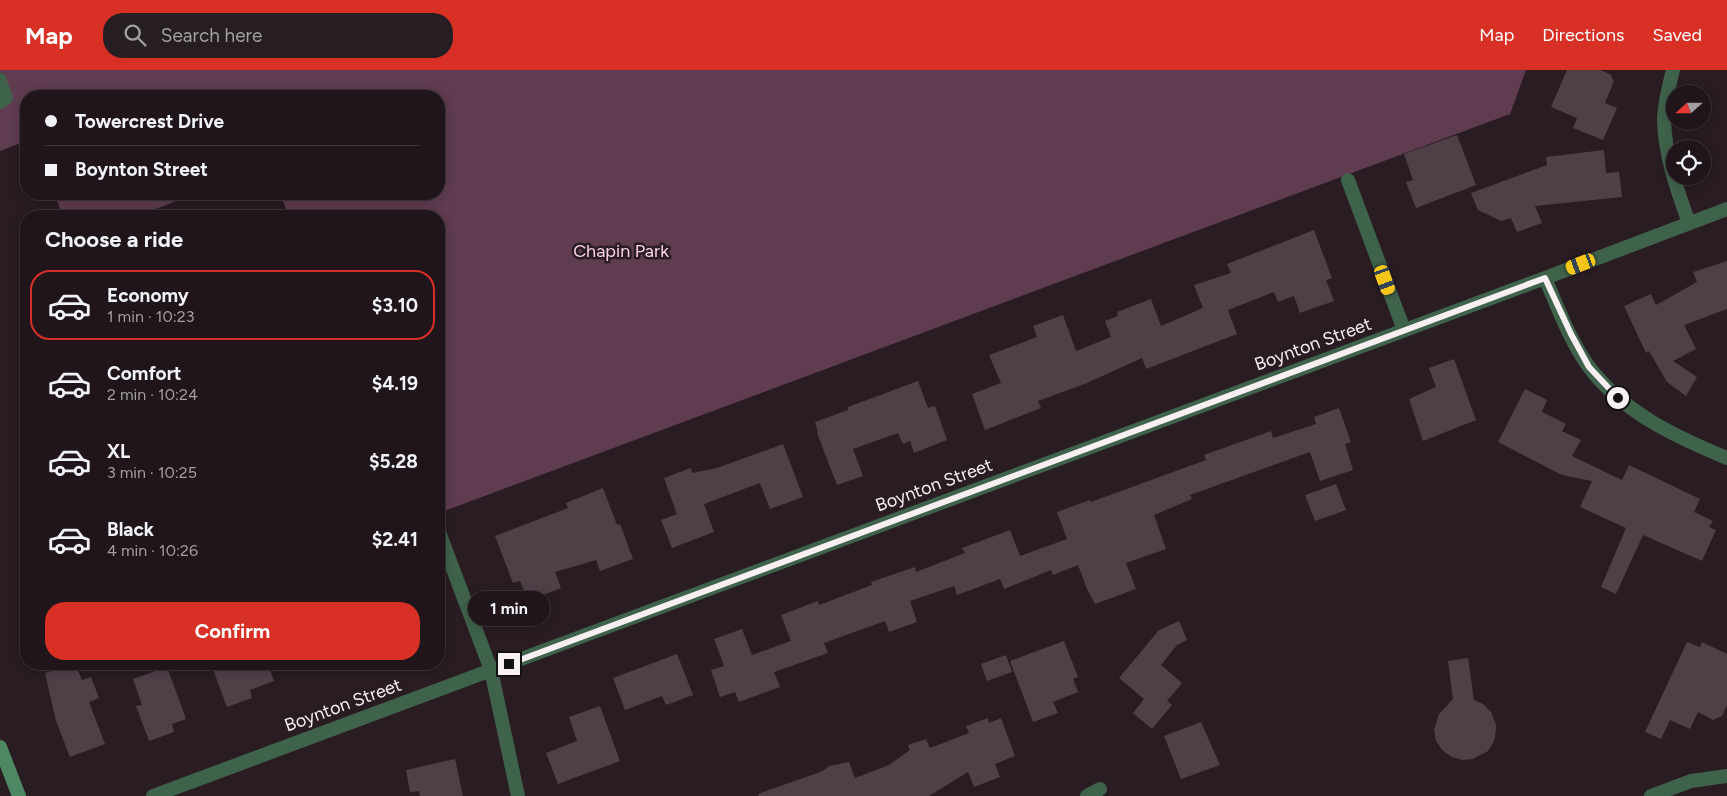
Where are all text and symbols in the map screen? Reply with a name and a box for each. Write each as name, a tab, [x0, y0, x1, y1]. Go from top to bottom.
search box	[103, 13, 453, 58]
text: Map	[25, 21, 73, 50]
icon: search	[121, 21, 149, 49]
text: Search here	[161, 24, 262, 47]
text: Map	[1479, 24, 1514, 46]
text: Directions	[1542, 24, 1624, 46]
text: Saved	[1652, 24, 1702, 46]
north arrow	[1666, 85, 1711, 130]
map controls	[1666, 85, 1711, 185]
text: Towercrest Drive	[75, 110, 224, 133]
button: locate	[1666, 140, 1711, 185]
text: Boynton Street	[75, 158, 208, 181]
text: Choose a ride	[45, 226, 183, 253]
park label: Chapin Park	[573, 240, 669, 262]
car	[1564, 252, 1597, 276]
car	[1372, 263, 1397, 297]
icon: car	[47, 283, 92, 328]
text: Economy	[107, 284, 189, 307]
text: $3.10	[372, 294, 418, 317]
text: 1 min · 10:23	[107, 307, 194, 326]
street label: Boynton Street	[1252, 313, 1375, 375]
icon: car	[47, 361, 92, 406]
text: Comfort	[107, 362, 182, 385]
text: $4.19	[372, 372, 418, 395]
text: 2 min · 10:24	[107, 385, 198, 404]
route start	[1607, 387, 1629, 409]
icon: car	[47, 439, 92, 484]
text: XL	[107, 440, 130, 463]
text: $5.28	[369, 450, 418, 473]
street label: Boynton Street	[873, 454, 996, 516]
text: 3 min · 10:25	[107, 463, 197, 482]
icon: car	[47, 517, 92, 562]
text: Black	[107, 518, 154, 541]
text: $2.41	[372, 528, 418, 551]
text: 4 min · 10:26	[107, 541, 198, 560]
callout: 1 min	[468, 592, 550, 626]
text: 1 min	[490, 599, 528, 618]
button: Confirm	[45, 602, 420, 660]
route end	[498, 653, 520, 675]
street label: Boynton Street	[282, 674, 405, 736]

